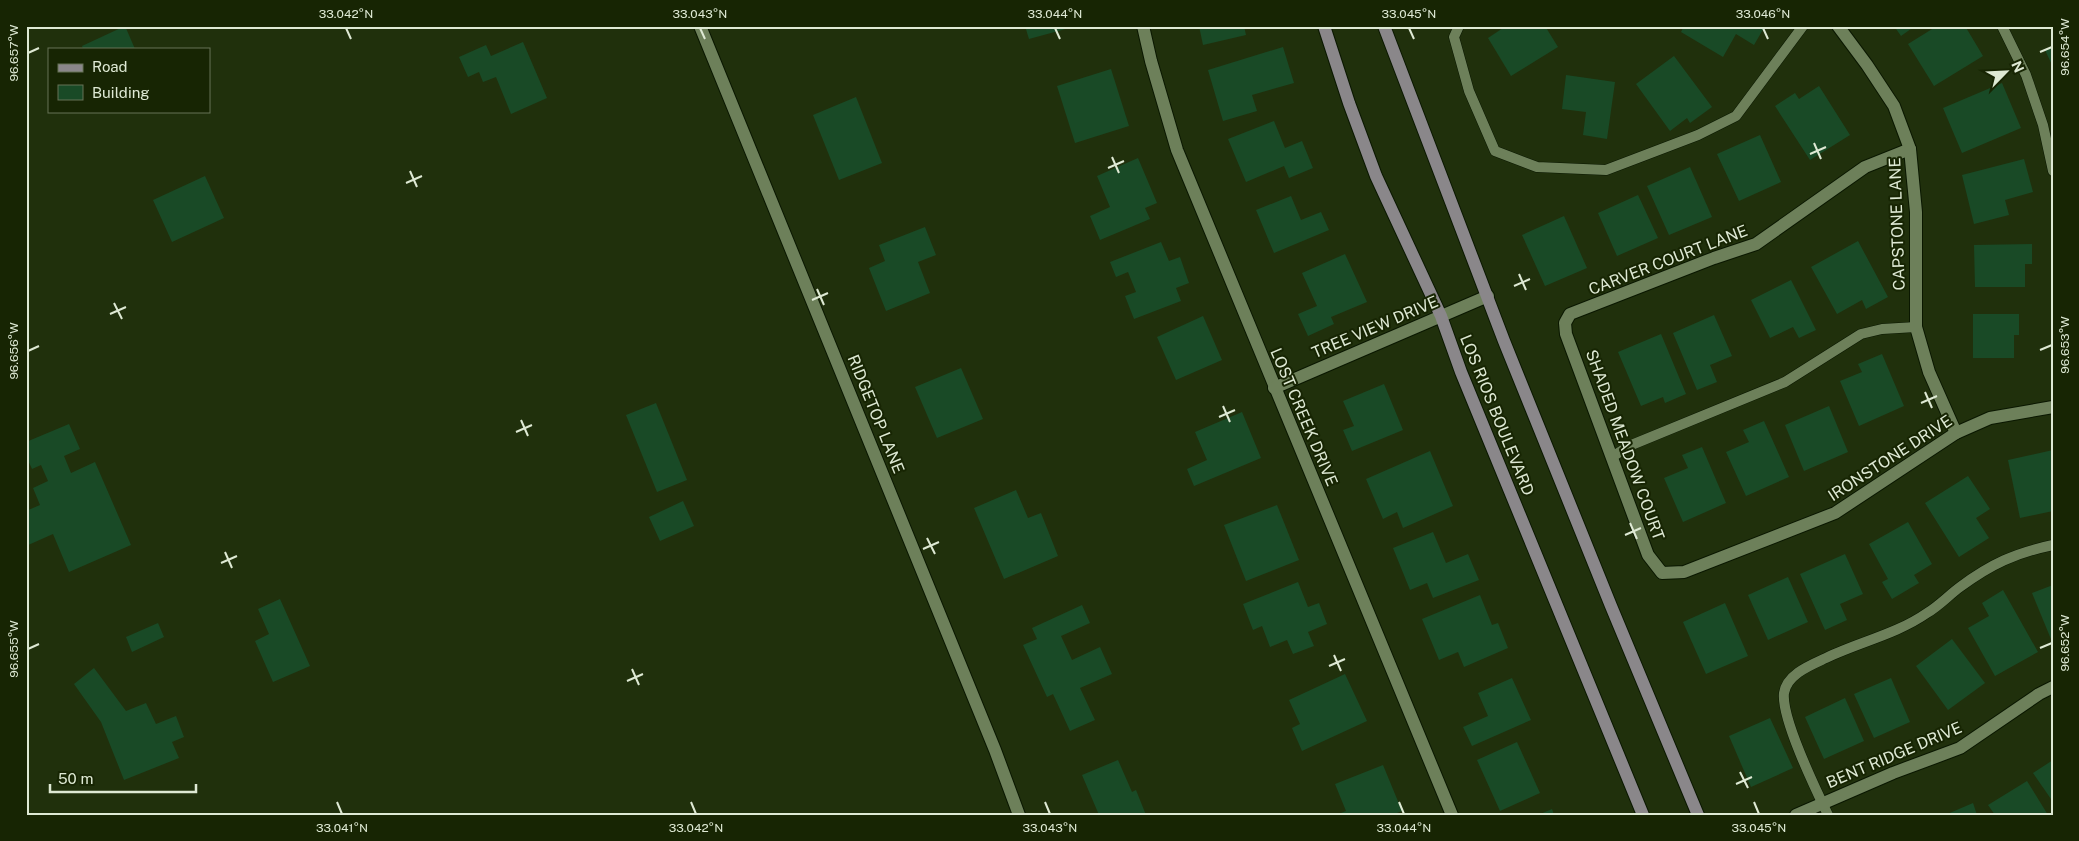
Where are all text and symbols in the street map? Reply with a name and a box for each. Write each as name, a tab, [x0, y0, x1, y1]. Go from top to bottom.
text: 33.042°N	[319, 7, 373, 21]
text: 33.043°N	[673, 7, 727, 21]
text: 33.044°N	[1028, 7, 1082, 21]
text: 33.045°N	[1382, 7, 1436, 21]
text: 33.046°N	[1736, 7, 1790, 21]
text: 96.654°W	[2058, 18, 2072, 76]
text: 96.657°W	[7, 24, 21, 81]
legend	[48, 48, 210, 112]
north arrow	[1982, 48, 2032, 98]
text: Road	[92, 58, 128, 75]
text: N	[2008, 58, 2027, 75]
text: Building	[92, 84, 150, 101]
street label: CAPSTONE LANE	[1885, 157, 1909, 291]
street label: CARVER COURT LANE	[1586, 221, 1750, 299]
street label: TREE VIEW DRIVE	[1309, 292, 1441, 362]
text: 96.653°W	[2058, 316, 2072, 374]
text: 96.656°W	[7, 322, 21, 380]
street label: LOS RIOS BOULEVARD	[1456, 332, 1538, 498]
street label: LOST CREEK DRIVE	[1266, 345, 1342, 489]
street label: SHADED MEADOW COURT	[1582, 347, 1669, 543]
street label: RIDGETOP LANE	[844, 352, 908, 476]
street label: IRONSTONE DRIVE	[1825, 411, 1955, 505]
text: 96.652°W	[2058, 614, 2072, 671]
text: 96.655°W	[7, 620, 21, 678]
street label: BENT RIDGE DRIVE	[1823, 718, 1965, 792]
scale bar	[50, 761, 196, 793]
text: 50 m	[58, 770, 93, 787]
text: 33.041°N	[316, 821, 368, 835]
text: 33.042°N	[669, 821, 723, 835]
text: 33.043°N	[1023, 821, 1077, 835]
text: 33.044°N	[1377, 821, 1431, 835]
text: 33.045°N	[1732, 821, 1786, 835]

